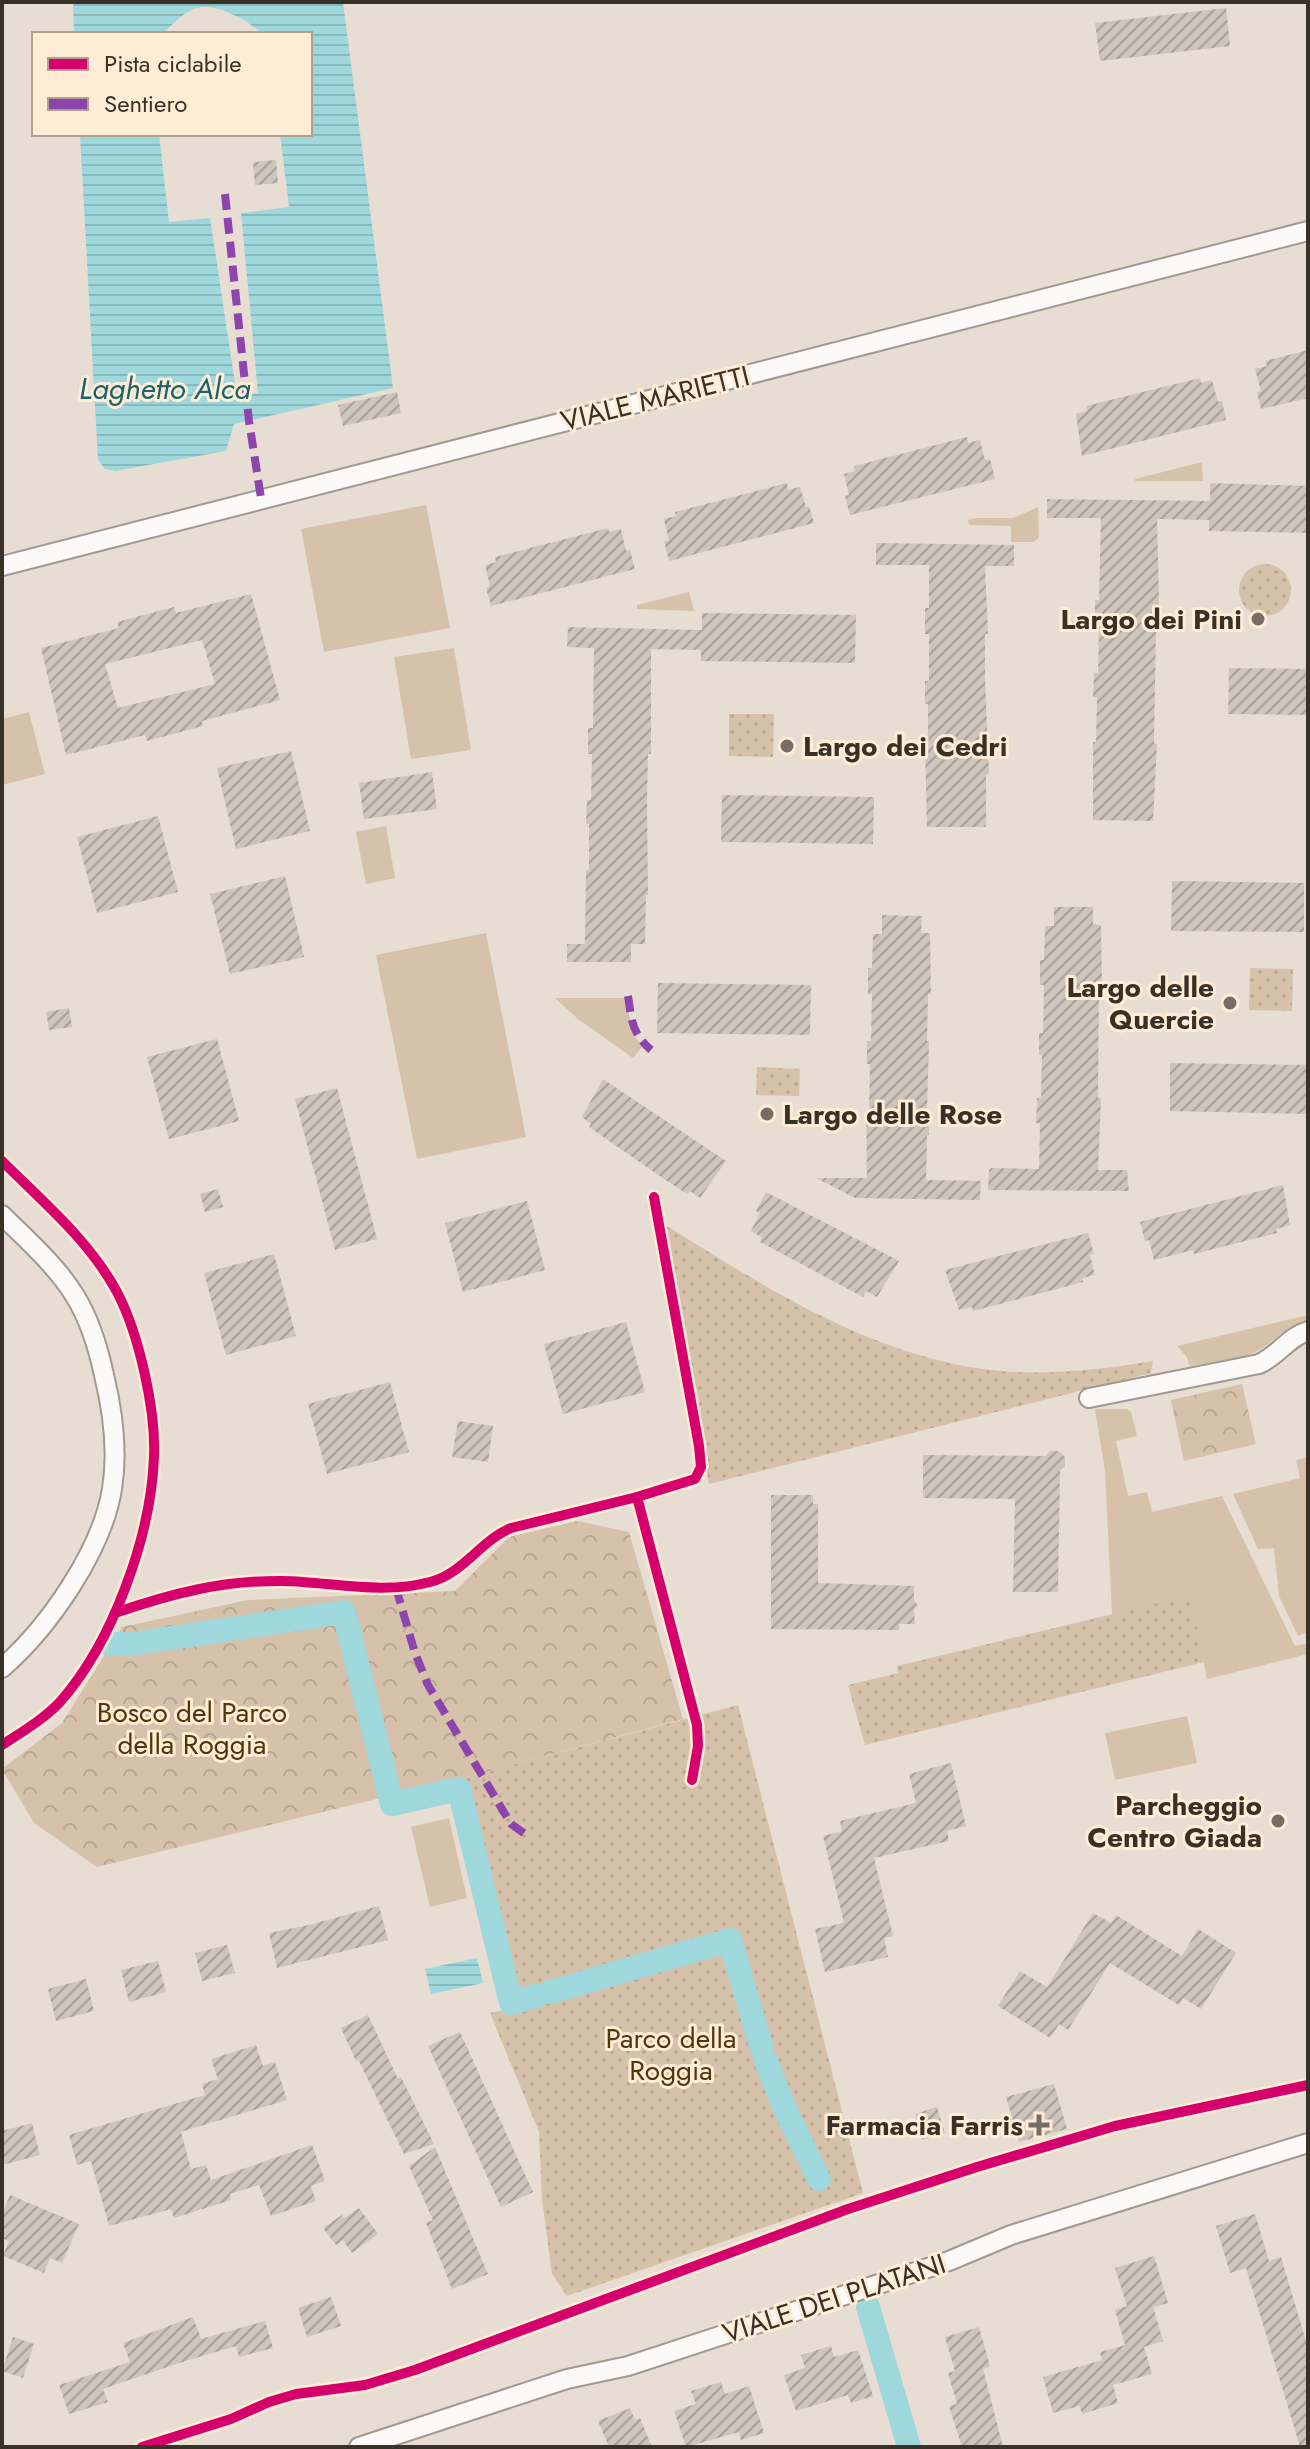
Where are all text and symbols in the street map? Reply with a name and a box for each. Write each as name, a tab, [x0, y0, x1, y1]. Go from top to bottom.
legend	[32, 32, 312, 136]
text: Pista ciclabile	[104, 46, 242, 81]
text: Sentiero	[104, 86, 187, 121]
street label: VIALE MARIETTI	[556, 355, 754, 442]
water label: Laghetto Alca	[79, 367, 251, 410]
place label: Largo dei Pini	[1061, 599, 1242, 640]
marker: Largo dei Pini	[1249, 610, 1267, 628]
place label: Largo dei Cedri	[803, 726, 1008, 767]
marker: Largo dei Cedri	[778, 737, 796, 755]
place label: Largo delle Quercie	[1067, 967, 1214, 1040]
marker: Largo delle Quercie	[1221, 994, 1239, 1012]
place label: Largo delle Rose	[783, 1094, 1002, 1135]
marker: Largo delle Rose	[758, 1105, 776, 1123]
park label: Bosco del Parco della Roggia	[97, 1692, 287, 1765]
place label: Parcheggio Centro Giada	[1087, 1785, 1262, 1858]
marker: Parcheggio Centro Giada	[1269, 1812, 1287, 1830]
park label: Parco della Roggia	[606, 2018, 736, 2091]
place label: Farmacia Farris	[825, 2105, 1023, 2146]
marker: Farmacia Farris	[1030, 2116, 1048, 2134]
street label: VIALE DEI PLATANI	[717, 2243, 951, 2354]

